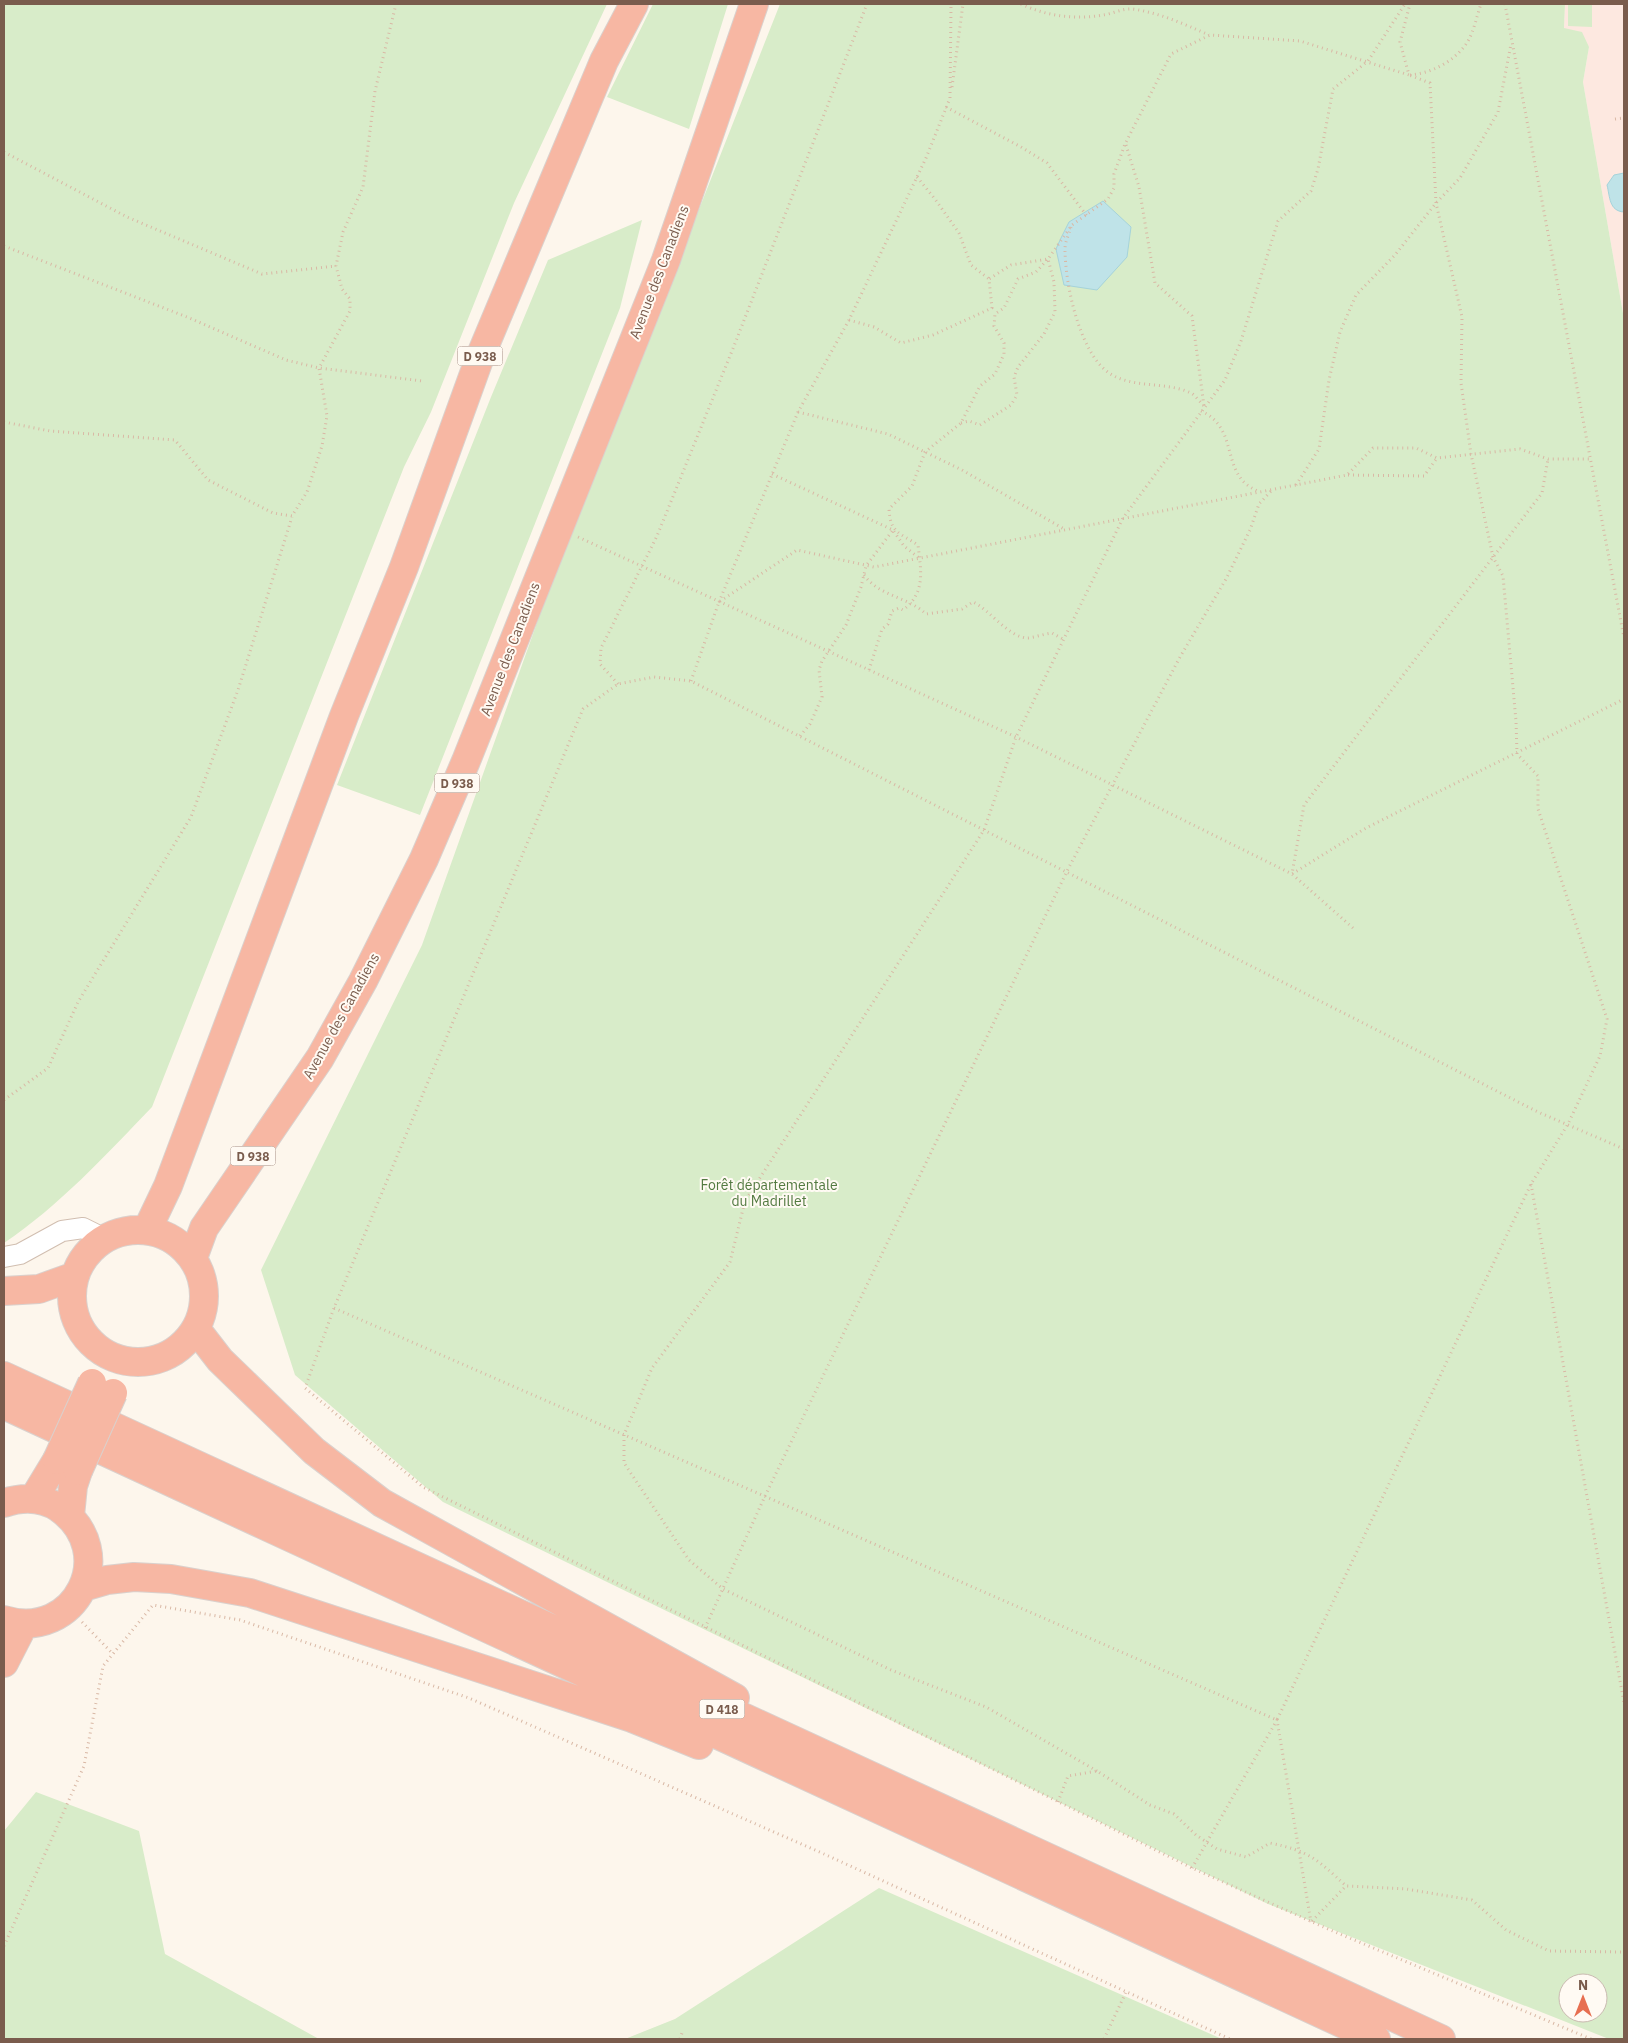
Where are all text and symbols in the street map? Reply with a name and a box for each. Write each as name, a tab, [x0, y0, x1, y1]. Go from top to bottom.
street label: Avenue des Canadiens	[625, 202, 693, 341]
road number: D 938	[458, 346, 502, 366]
street label: Avenue des Canadiens	[476, 579, 544, 718]
road number: D 938	[434, 774, 480, 792]
street label: Avenue des Canadiens	[299, 950, 383, 1082]
road number: D 938	[230, 1146, 276, 1166]
park label: Forêt départementale du Madrillet	[700, 1176, 838, 1210]
road number: D 418	[700, 1700, 744, 1718]
north arrow	[1558, 1973, 1608, 2023]
text: N	[1578, 1976, 1588, 1994]

